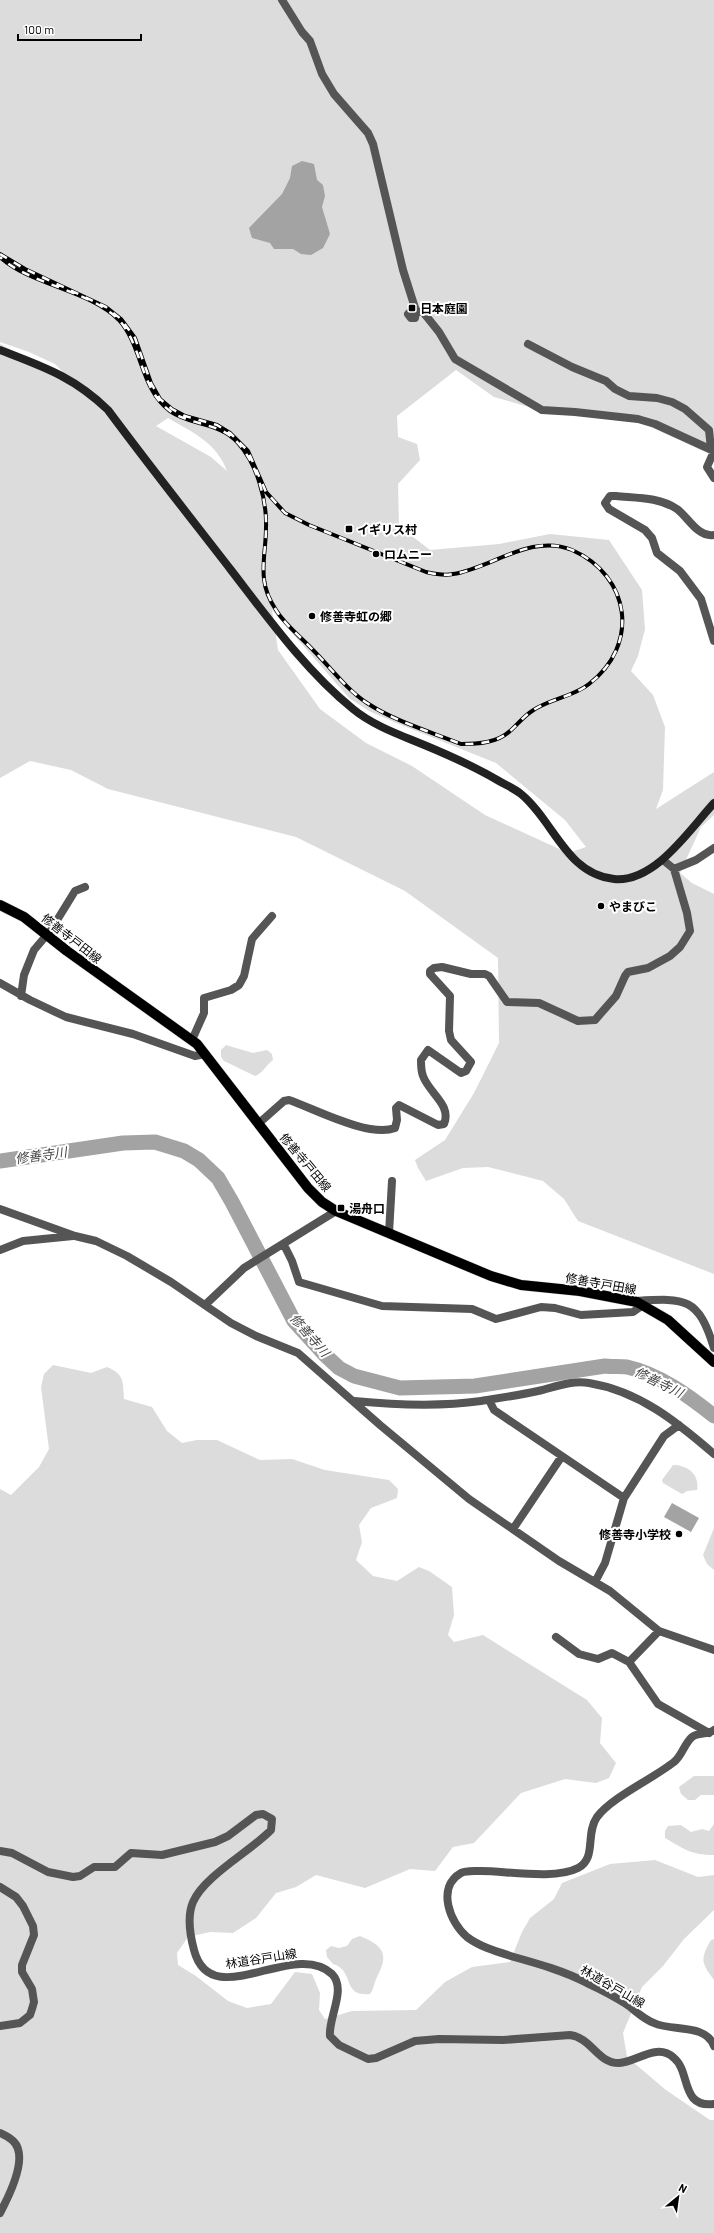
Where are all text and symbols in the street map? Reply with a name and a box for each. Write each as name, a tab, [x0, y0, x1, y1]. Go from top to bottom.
scale bar	[18, 16, 141, 42]
text: 100 m	[24, 22, 54, 36]
place label: 日本庭園	[420, 301, 468, 315]
marker: 日本庭園	[407, 303, 417, 313]
place label: イギリス村	[357, 522, 417, 536]
marker: イギリス村	[344, 524, 354, 534]
place label: ロムニー	[384, 547, 432, 561]
marker: ロムニー	[371, 549, 381, 559]
place label: 修善寺虹の郷	[320, 609, 392, 623]
marker: 修善寺虹の郷	[307, 611, 317, 621]
place label: やまびこ	[609, 899, 657, 913]
marker: やまびこ	[596, 901, 606, 911]
street label: 修善寺戸田線	[39, 910, 105, 966]
street label: 修善寺戸田線	[277, 1130, 335, 1194]
water label: 修善寺川	[14, 1143, 70, 1167]
place label: 湯舟口	[349, 1201, 385, 1215]
marker: 湯舟口	[336, 1203, 346, 1213]
street label: 修善寺戸田線	[564, 1270, 638, 1296]
water label: 修善寺川	[287, 1310, 334, 1361]
water label: 修善寺川	[632, 1363, 688, 1401]
place label: 修善寺小学校	[599, 1527, 671, 1541]
marker: 修善寺小学校	[674, 1529, 684, 1539]
street label: 林道谷戸山線	[224, 1945, 298, 1971]
street label: 林道谷戸山線	[578, 1962, 648, 2010]
north arrow	[658, 2177, 698, 2217]
text: N	[677, 2180, 689, 2195]

